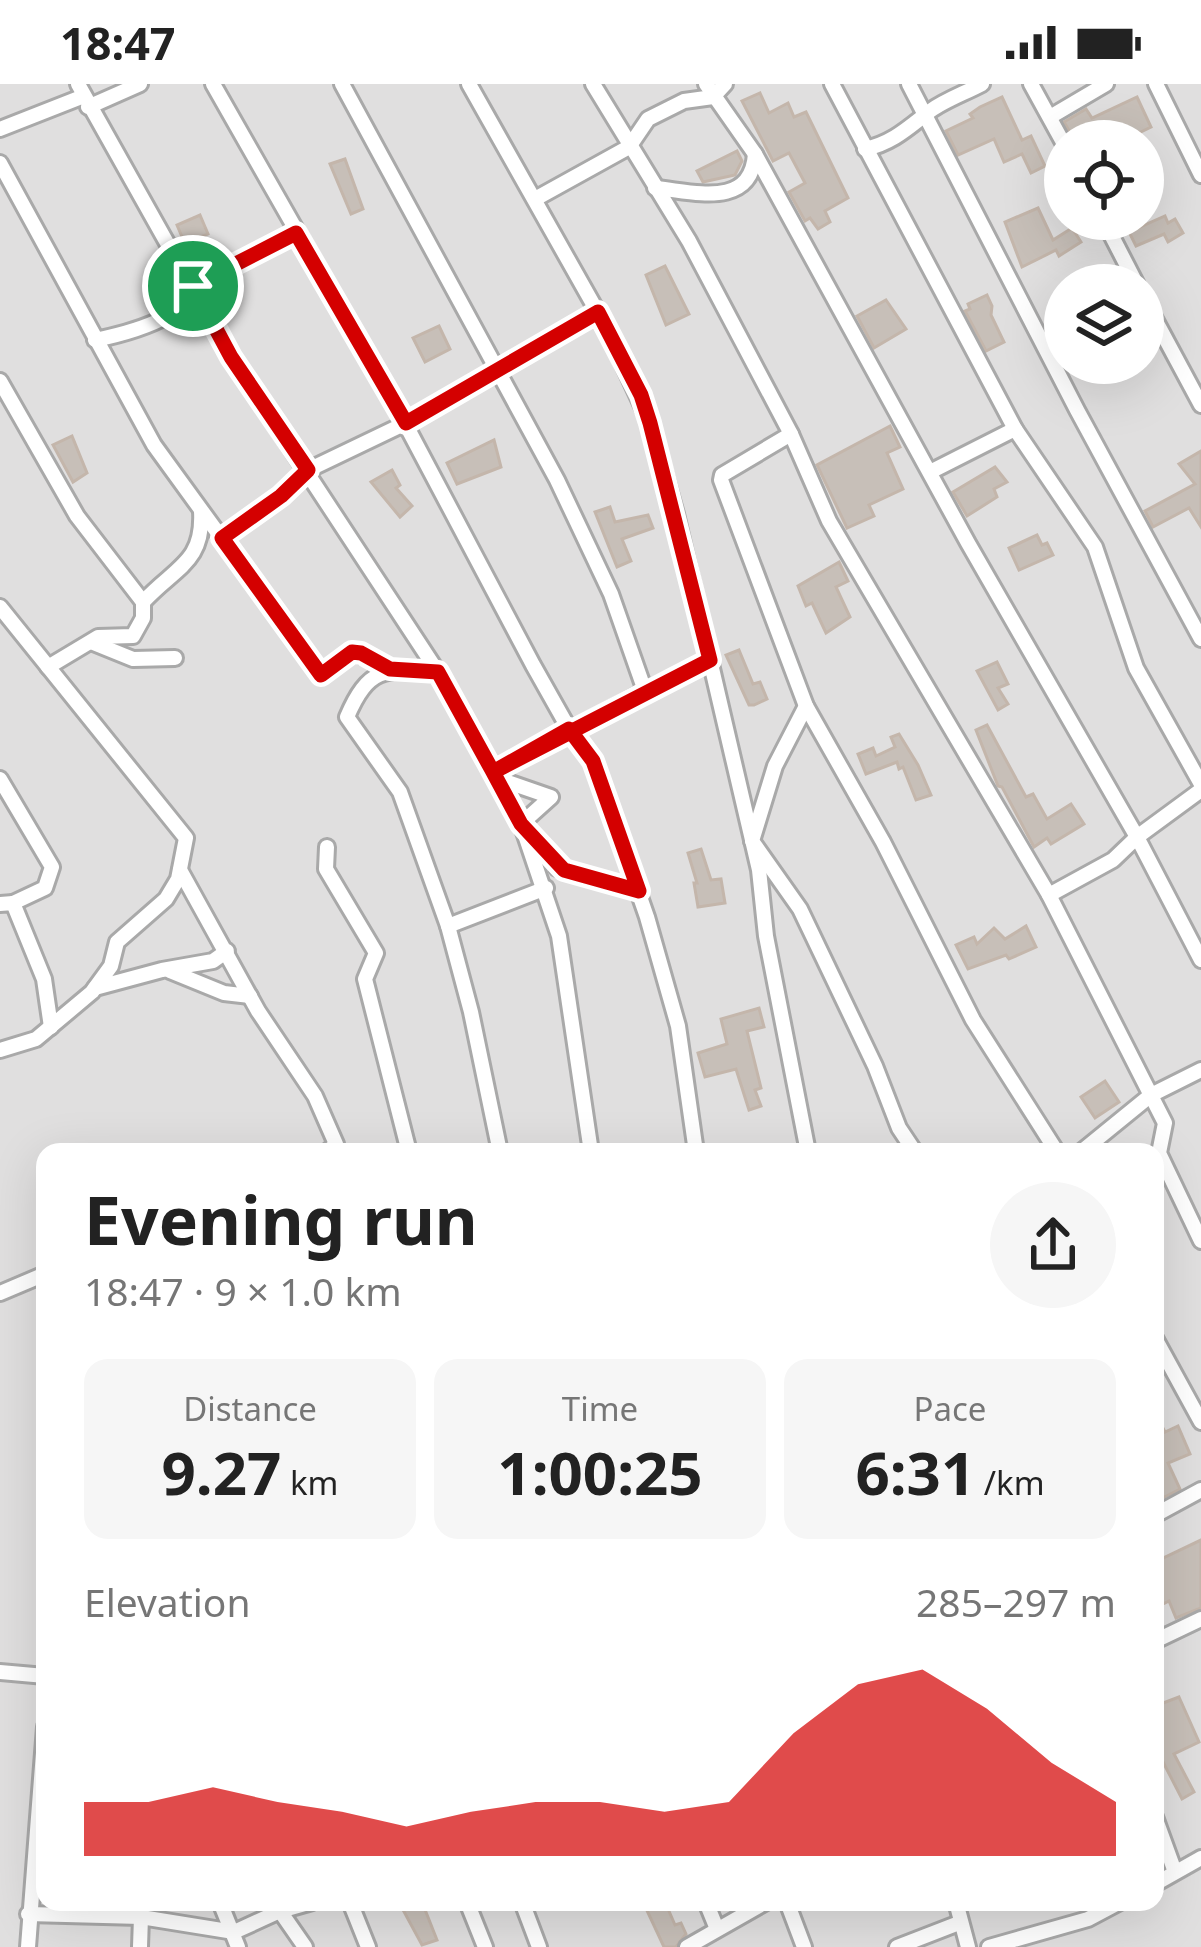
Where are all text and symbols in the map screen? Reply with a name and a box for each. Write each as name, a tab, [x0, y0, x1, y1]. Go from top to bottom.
text: 18:47	[60, 12, 176, 73]
map controls	[1044, 120, 1164, 384]
button: locate	[1044, 120, 1164, 240]
pin	[142, 235, 244, 337]
icon: arrive	[160, 253, 226, 319]
button: layers	[1044, 264, 1164, 384]
text: Evening run	[84, 1174, 478, 1264]
button: share	[990, 1182, 1116, 1308]
text: 18:47 · 9 × 1.0 km	[84, 1264, 402, 1317]
text: Distance	[183, 1386, 317, 1431]
text: Time	[562, 1386, 638, 1431]
text: Pace	[914, 1386, 986, 1431]
text: 9.27	[162, 1431, 281, 1513]
text: 1:00:25	[497, 1431, 703, 1513]
text: 6:31	[855, 1431, 975, 1513]
text: km	[281, 1460, 338, 1505]
text: /km	[975, 1460, 1045, 1505]
text: Elevation	[84, 1575, 251, 1628]
text: 285–297 m	[916, 1575, 1116, 1628]

